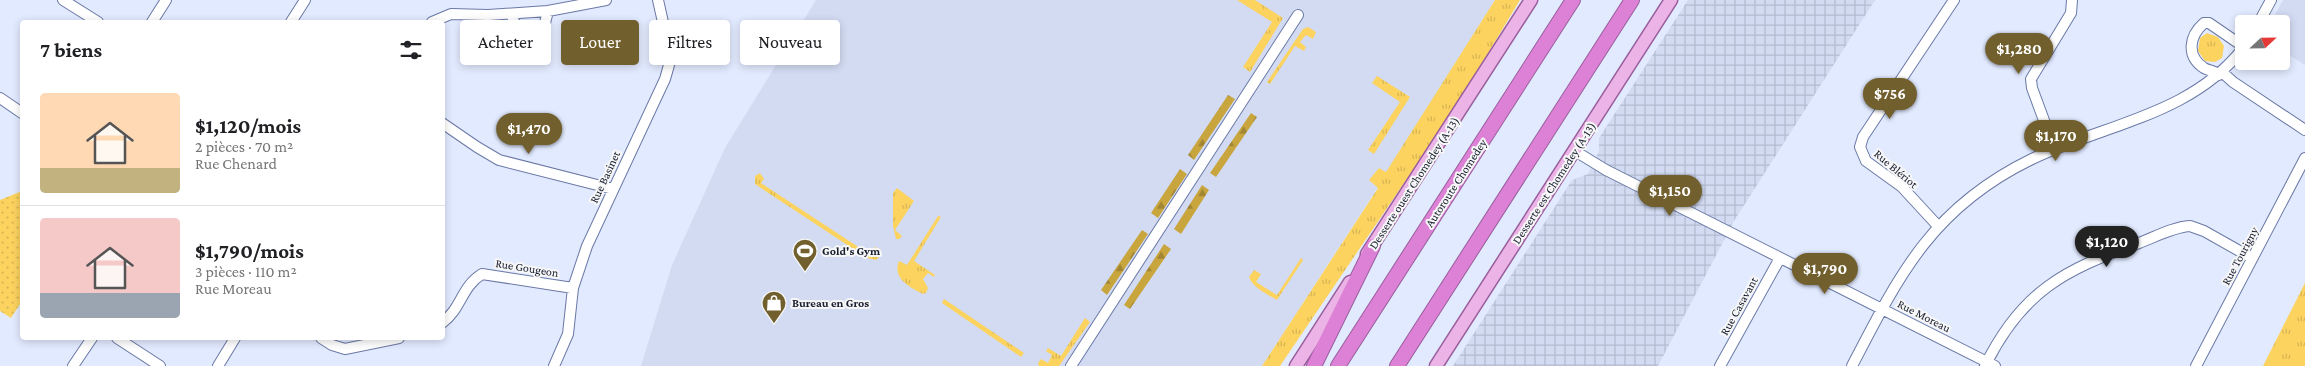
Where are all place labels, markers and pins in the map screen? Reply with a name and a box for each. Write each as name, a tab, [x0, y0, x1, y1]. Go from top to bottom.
pin: $1,280	[1978, 32, 2060, 75]
pin: $756	[1860, 78, 1920, 120]
pin: $1,470	[488, 112, 570, 155]
pin: $1,170	[2015, 120, 2097, 162]
pin: $1,150	[1629, 174, 1711, 217]
pin: $1,120	[2066, 226, 2148, 268]
sports icon: Gold's Gym	[792, 238, 818, 272]
place label: Gold's Gym	[822, 244, 881, 258]
pin: $1,790	[1784, 252, 1866, 295]
shop icon: Bureau en Gros	[761, 290, 787, 324]
place label: Bureau en Gros	[792, 296, 869, 310]

